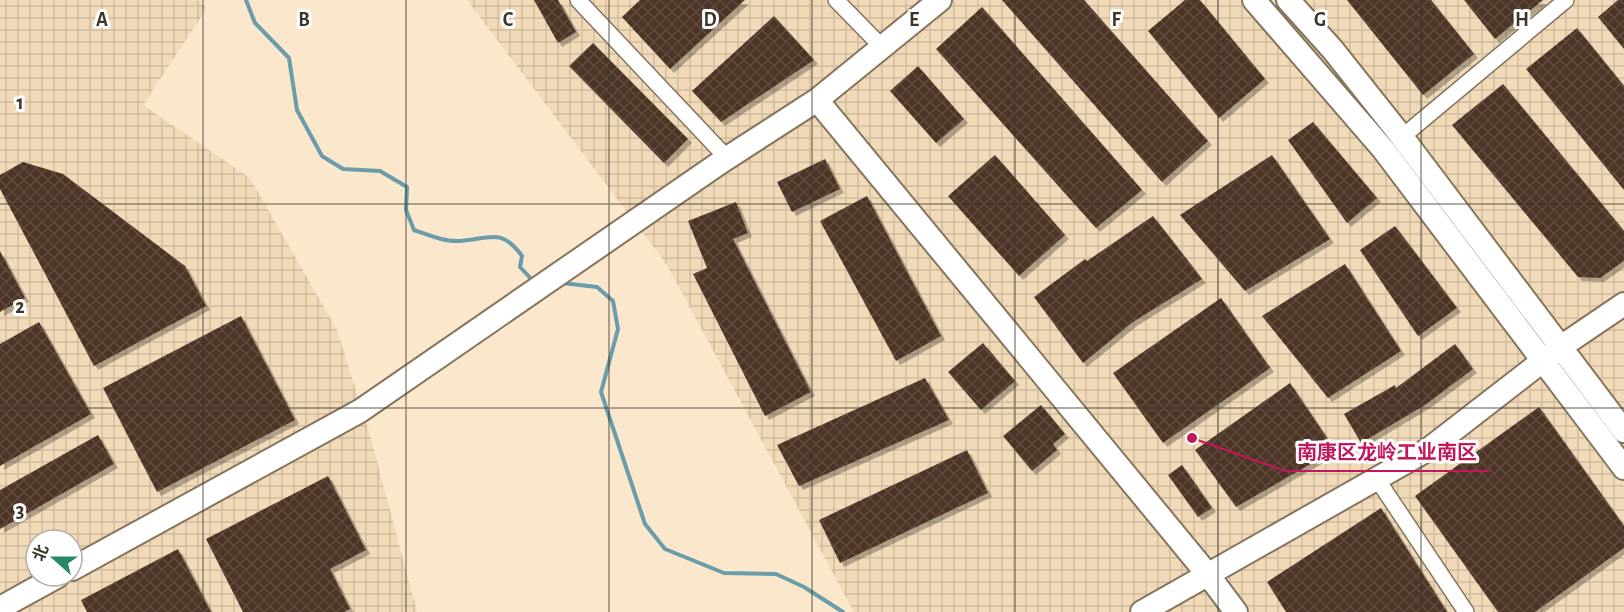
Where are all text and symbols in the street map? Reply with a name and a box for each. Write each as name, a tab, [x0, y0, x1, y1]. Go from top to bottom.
text: A	[96, 10, 108, 30]
text: B	[298, 10, 310, 30]
text: C	[503, 10, 514, 30]
text: D	[703, 10, 717, 30]
text: E	[909, 10, 919, 30]
text: F	[1111, 10, 1121, 30]
text: G	[1314, 10, 1326, 30]
text: H	[1515, 10, 1529, 30]
text: 1	[16, 93, 24, 113]
text: 2	[15, 297, 25, 317]
callout: 南康区龙岭工业南区	[1285, 433, 1489, 471]
text: 南康区龙岭工业南区	[1297, 441, 1477, 463]
text: 3	[16, 501, 24, 521]
north arrow	[24, 528, 84, 588]
text: 北	[30, 542, 51, 563]

